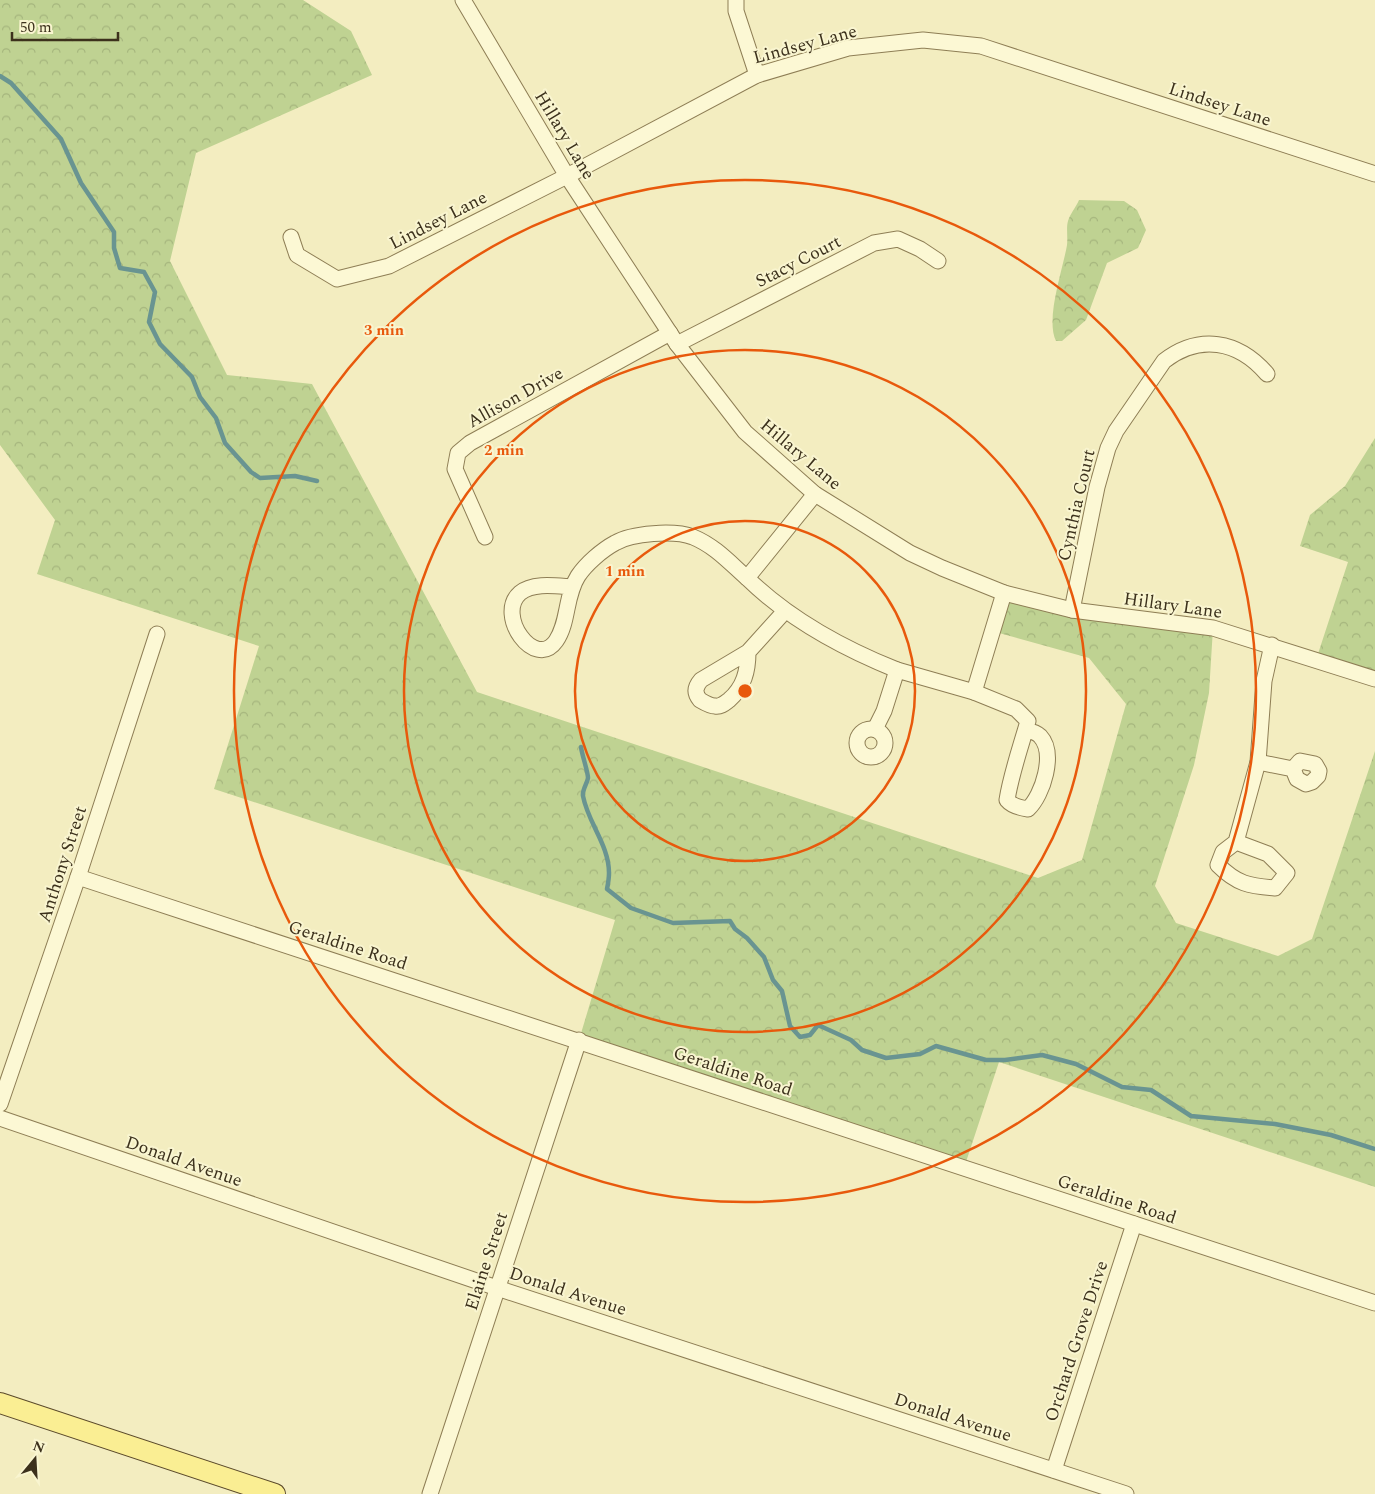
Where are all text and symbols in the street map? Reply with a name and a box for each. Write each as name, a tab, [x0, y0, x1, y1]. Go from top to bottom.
scale bar	[12, 10, 119, 42]
text: 50 m	[20, 16, 52, 39]
street label: Lindsey Lane	[750, 18, 860, 71]
street label: Lindsey Lane	[1165, 75, 1275, 134]
street label: Hillary Lane	[527, 86, 602, 185]
street label: Lindsey Lane	[385, 184, 492, 257]
street label: Stacy Court	[751, 228, 846, 295]
text: 3 min	[364, 319, 404, 342]
street label: Allison Drive	[462, 360, 568, 435]
street label: Hillary Lane	[754, 412, 847, 497]
text: 2 min	[484, 439, 524, 462]
street label: Cynthia Court	[1050, 446, 1102, 564]
text: 1 min	[605, 560, 645, 583]
street label: Hillary Lane	[1122, 585, 1224, 626]
centre of rings	[736, 682, 754, 700]
street label: Anthony Street	[31, 802, 94, 926]
street label: Geraldine Road	[285, 914, 411, 977]
street label: Geraldine Road	[670, 1040, 796, 1103]
street label: Donald Avenue	[122, 1129, 246, 1194]
street label: Geraldine Road	[1054, 1168, 1180, 1231]
street label: Elaine Street	[458, 1208, 515, 1314]
street label: Orchard Grove Drive	[1038, 1257, 1115, 1425]
street label: Donald Avenue	[506, 1260, 630, 1323]
street label: Donald Avenue	[891, 1386, 1015, 1449]
north arrow	[10, 1434, 60, 1484]
text: N	[30, 1435, 48, 1459]

